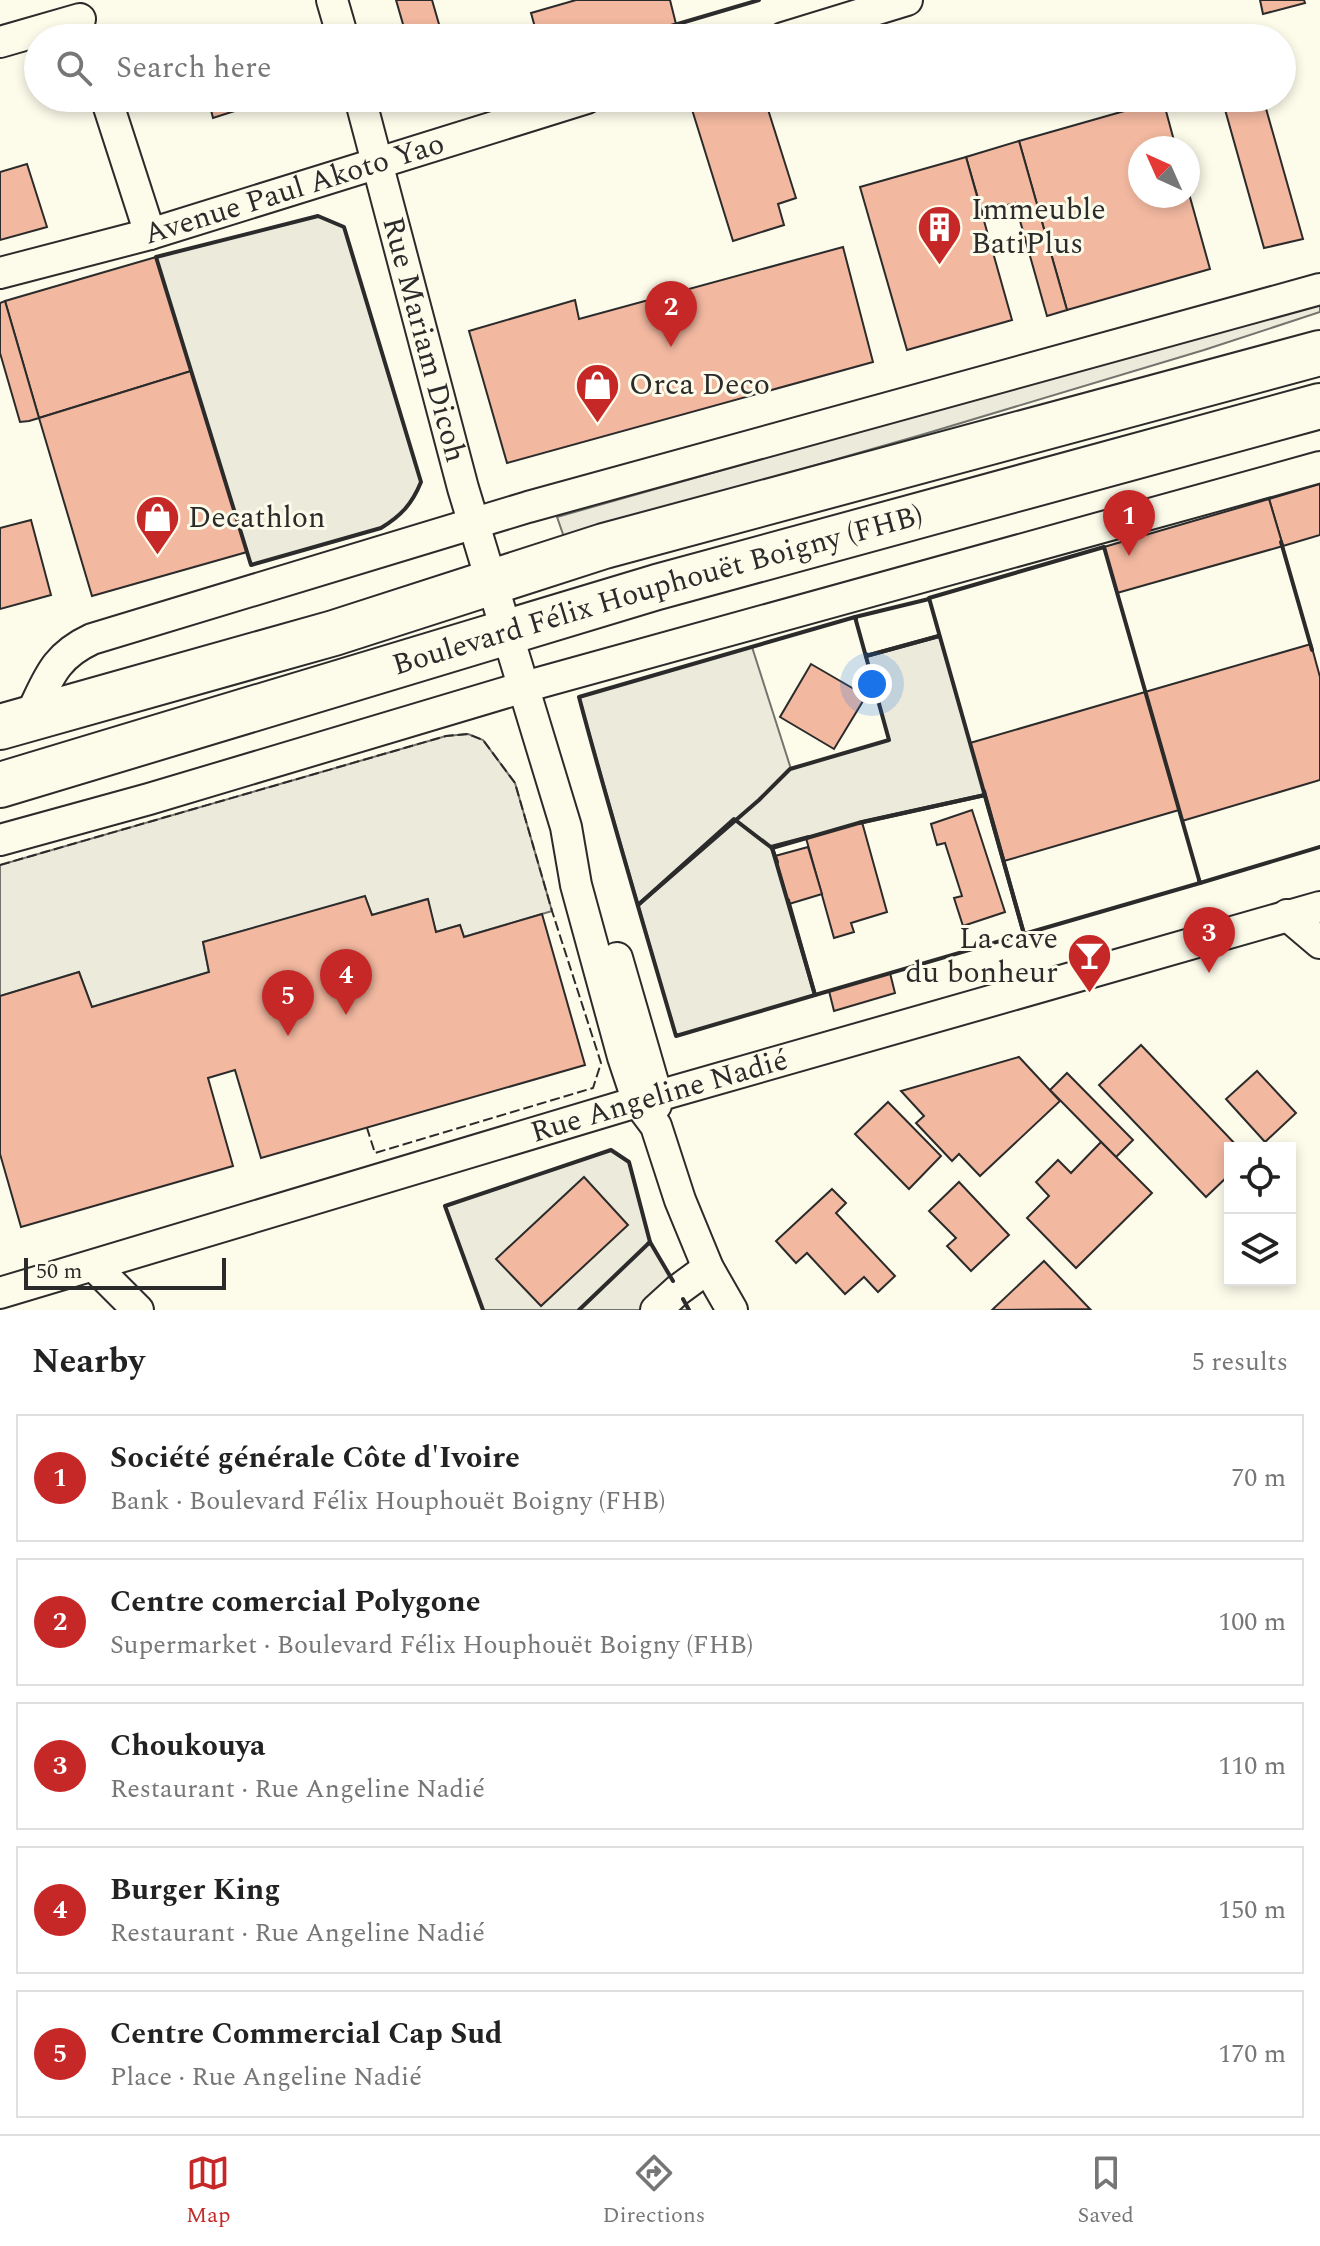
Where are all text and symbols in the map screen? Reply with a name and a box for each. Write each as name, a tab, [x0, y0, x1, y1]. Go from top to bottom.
search box	[24, 24, 1296, 112]
text: Search here	[116, 45, 272, 91]
icon: search	[52, 46, 96, 90]
street label: Avenue Paul Akoto Yao	[138, 121, 450, 257]
north arrow	[1128, 136, 1200, 208]
place label: Immeuble BatiPlus	[971, 187, 1106, 267]
building icon: Immeuble BatiPlus	[916, 203, 964, 266]
street label: Rue Mariam Dicoh	[369, 212, 478, 467]
pin: 2	[645, 281, 697, 347]
shop icon: Orca Deco	[574, 361, 622, 424]
place label: Orca Deco	[629, 362, 770, 408]
pin: 1	[1103, 490, 1155, 556]
street label: Boulevard Félix Houphouët Boigny (FHB)	[387, 492, 928, 688]
shop icon: Decathlon	[133, 494, 181, 557]
place label: Decathlon	[188, 495, 325, 541]
your location	[852, 664, 892, 704]
pin: 3	[1183, 907, 1235, 973]
place label: La cave du bonheur	[906, 916, 1058, 996]
bar icon: La cave du bonheur	[1065, 932, 1113, 995]
pin: 4	[320, 949, 372, 1015]
pin: 5	[262, 970, 314, 1036]
street label: Rue Angeline Nadié	[525, 1037, 793, 1156]
map controls	[1224, 1142, 1296, 1286]
button: locate	[1224, 1142, 1296, 1214]
button: layers	[1224, 1214, 1296, 1286]
scale bar	[24, 1254, 226, 1290]
text: 50 m	[36, 1255, 82, 1288]
text: Nearby	[32, 1336, 145, 1388]
text: 5 results	[1192, 1342, 1288, 1382]
text: Société générale Côte d'Ivoire	[110, 1435, 520, 1481]
text: 1	[53, 1458, 67, 1498]
text: 70 m	[1231, 1458, 1286, 1498]
text: Bank · Boulevard Félix Houphouët Boigny (FHB)	[110, 1481, 666, 1521]
text: Centre comercial Polygone	[110, 1579, 481, 1625]
text: 2	[53, 1602, 67, 1642]
text: 100 m	[1218, 1602, 1286, 1642]
text: Supermarket · Boulevard Félix Houphouët Boigny (FHB)	[110, 1625, 753, 1665]
text: Choukouya	[110, 1723, 266, 1769]
text: 3	[53, 1746, 67, 1786]
text: 110 m	[1218, 1746, 1286, 1786]
text: Restaurant · Rue Angeline Nadié	[110, 1769, 485, 1809]
text: Burger King	[110, 1867, 281, 1913]
text: 4	[53, 1890, 67, 1930]
text: 150 m	[1218, 1890, 1286, 1930]
text: Restaurant · Rue Angeline Nadié	[110, 1913, 485, 1953]
text: Centre Commercial Cap Sud	[110, 2011, 503, 2057]
text: 5	[53, 2034, 67, 2074]
text: 170 m	[1218, 2034, 1286, 2074]
text: Place · Rue Angeline Nadié	[110, 2057, 422, 2097]
tab: Map	[186, 2151, 230, 2232]
tab: Directions	[603, 2151, 705, 2232]
tab: Saved	[1077, 2151, 1134, 2232]

